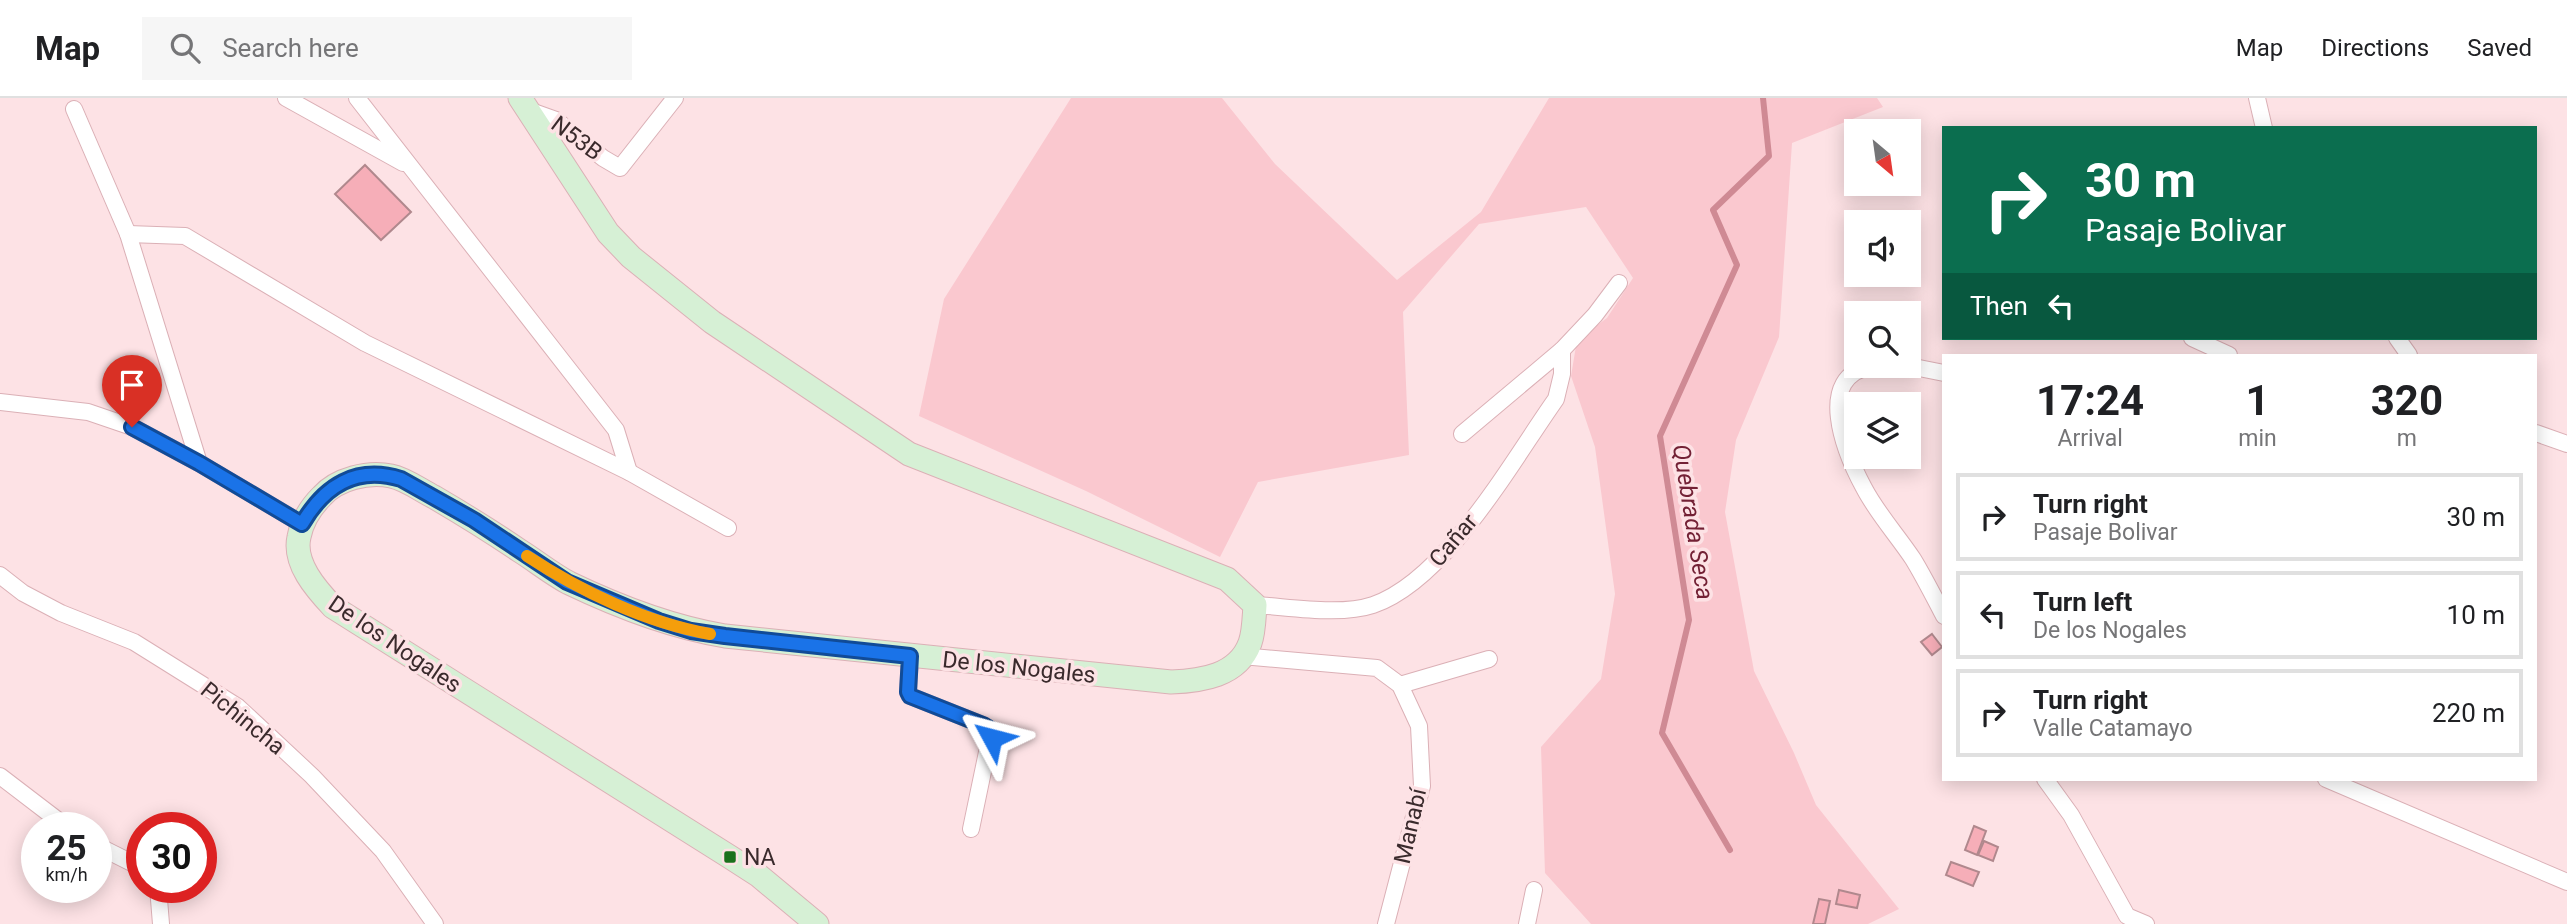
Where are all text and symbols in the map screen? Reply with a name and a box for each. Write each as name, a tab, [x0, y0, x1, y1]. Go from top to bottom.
search box	[142, 17, 632, 80]
text: Map	[35, 29, 100, 68]
icon: search	[166, 29, 204, 67]
text: Search here	[222, 33, 359, 63]
text: Map	[2236, 34, 2283, 62]
text: Directions	[2321, 34, 2429, 62]
text: Saved	[2467, 34, 2532, 62]
street label: N53B	[546, 111, 607, 166]
north arrow	[1844, 119, 1922, 196]
map controls	[1844, 119, 1921, 469]
text: 30 m	[2085, 152, 2196, 209]
icon: right	[1970, 154, 2061, 245]
button: sound	[1844, 210, 1921, 287]
text: Pasaje Bolivar	[2085, 211, 2286, 249]
icon: left	[2042, 287, 2080, 325]
text: Then	[1970, 291, 2028, 321]
button: search	[1844, 301, 1921, 378]
pin	[102, 355, 162, 427]
icon: arrive	[113, 366, 151, 404]
text: 17:24	[2036, 376, 2144, 425]
text: 1	[2245, 376, 2270, 425]
text: 320	[2371, 376, 2443, 425]
button: layers	[1844, 392, 1921, 469]
text: Arrival	[2057, 425, 2123, 452]
text: min	[2238, 425, 2277, 452]
text: m	[2397, 425, 2417, 452]
water label: Quebrada Seca	[1667, 442, 1719, 602]
text: Turn right	[2033, 489, 2148, 519]
icon: right	[1974, 498, 2012, 536]
text: 30 m	[2447, 502, 2505, 532]
street label: Cañar	[1424, 508, 1483, 572]
text: Pasaje Bolivar	[2033, 519, 2178, 546]
text: Turn left	[2033, 587, 2132, 617]
street label: De los Nogales	[323, 590, 466, 699]
icon: left	[1974, 596, 2012, 634]
text: 10 m	[2447, 600, 2505, 630]
text: De los Nogales	[2033, 617, 2187, 644]
street label: De los Nogales	[941, 646, 1097, 689]
street label: Pichincha	[195, 676, 290, 760]
text: Turn right	[2033, 685, 2148, 715]
icon: right	[1974, 694, 2012, 732]
text: 220 m	[2432, 698, 2505, 728]
position arrow	[955, 701, 1029, 775]
text: Valle Catamayo	[2033, 715, 2193, 742]
street label: Manabí	[1389, 785, 1433, 866]
speed limit sign: 30	[126, 812, 217, 903]
text: 25	[46, 828, 87, 869]
place label: NA	[744, 844, 776, 871]
marker: NA	[722, 849, 738, 865]
text: km/h	[45, 864, 88, 885]

